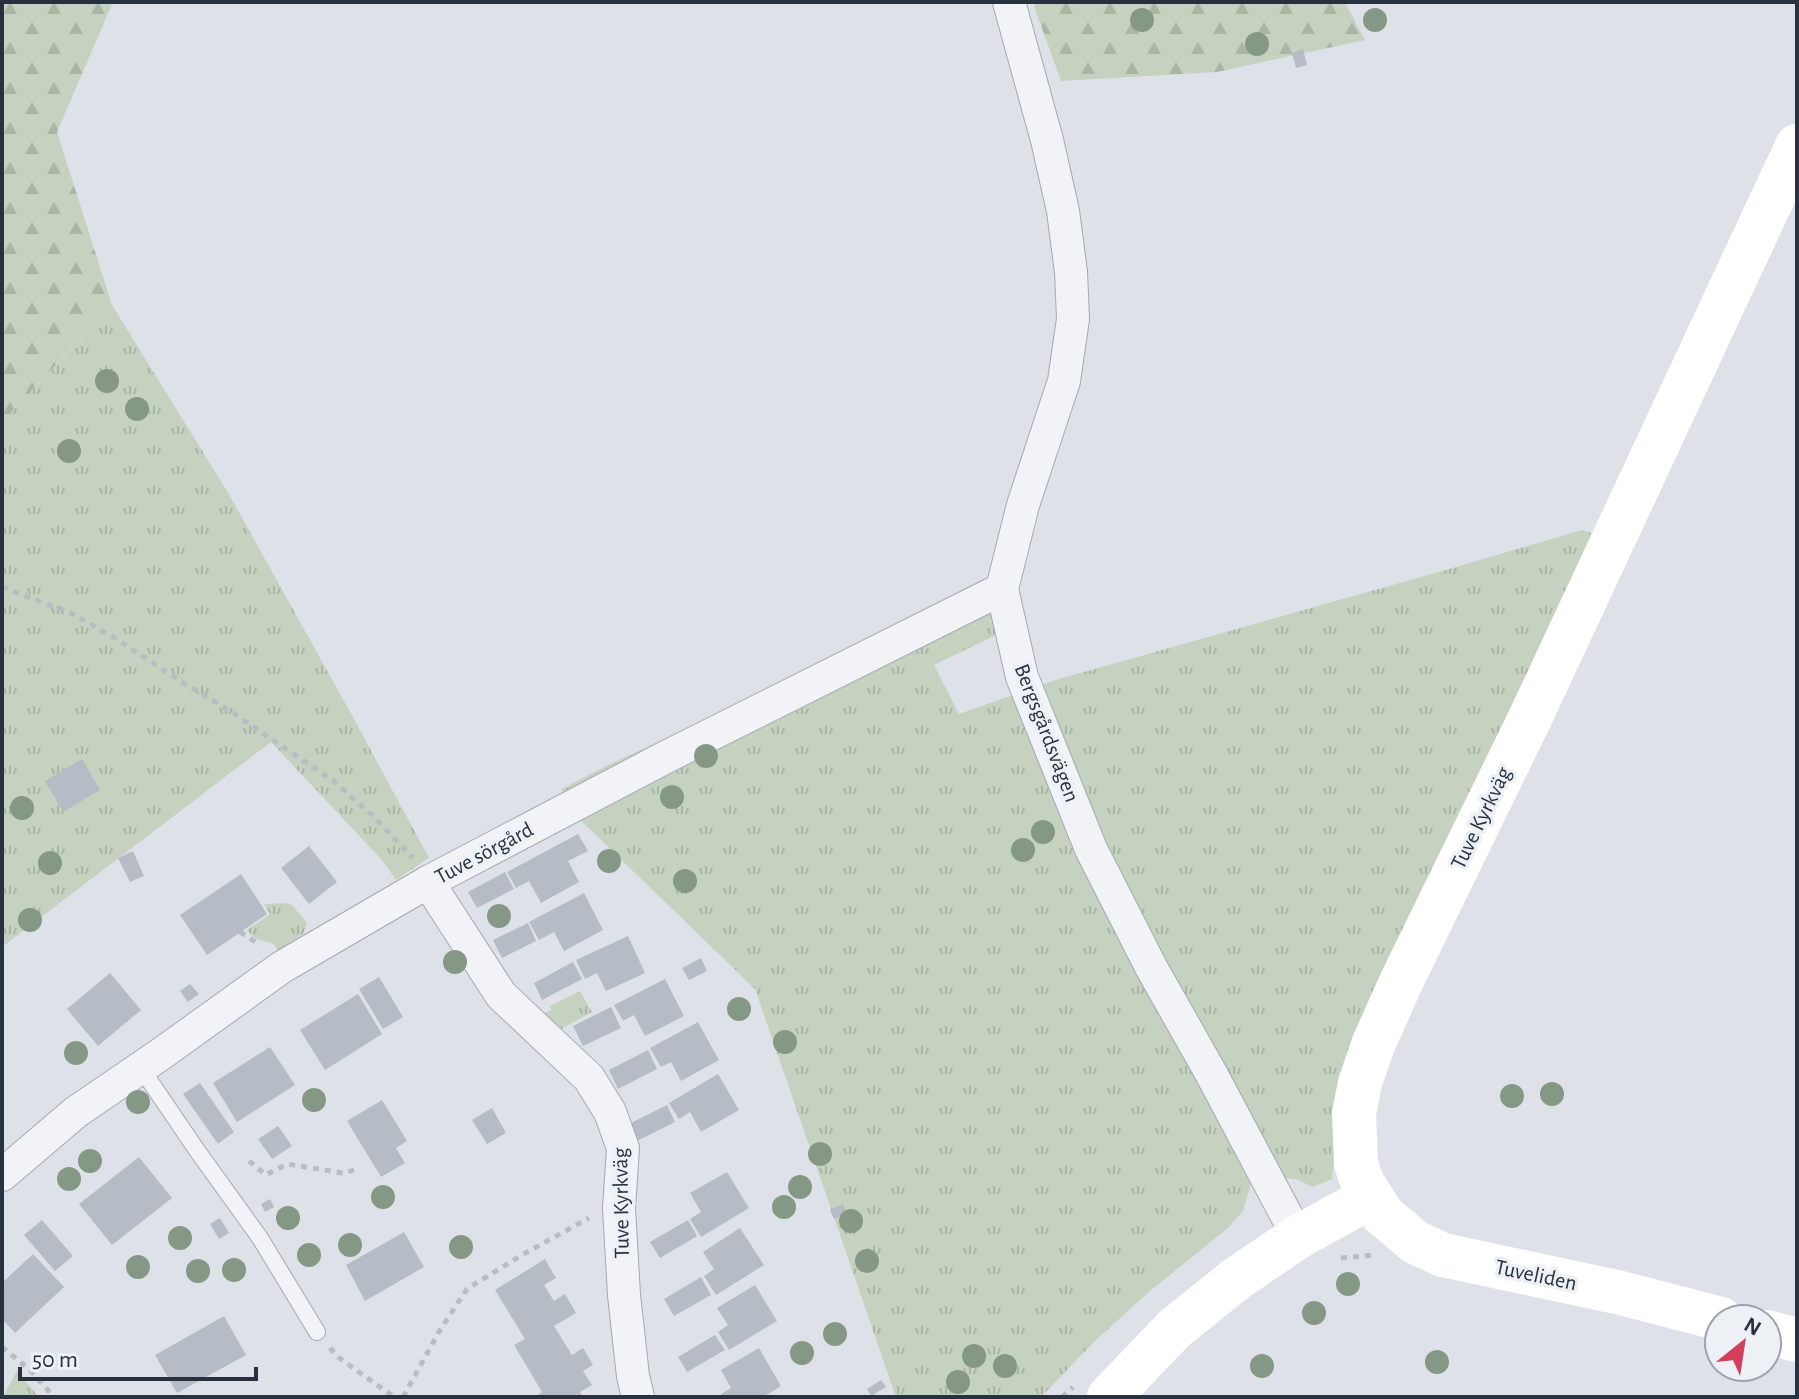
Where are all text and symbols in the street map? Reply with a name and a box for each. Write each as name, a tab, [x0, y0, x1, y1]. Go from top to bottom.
street label: Bergsgårdsvägen	[1011, 661, 1083, 805]
street label: Tuve Kyrkväg	[1447, 763, 1515, 873]
street label: Tuve sörgård	[431, 818, 537, 888]
street label: Tuve Kyrkväg	[609, 1147, 633, 1259]
street label: Tuveliden	[1493, 1256, 1579, 1294]
north arrow	[1703, 1303, 1783, 1383]
text: N	[1740, 1313, 1765, 1340]
scale bar	[20, 1331, 256, 1381]
text: 50 m	[32, 1348, 78, 1372]

